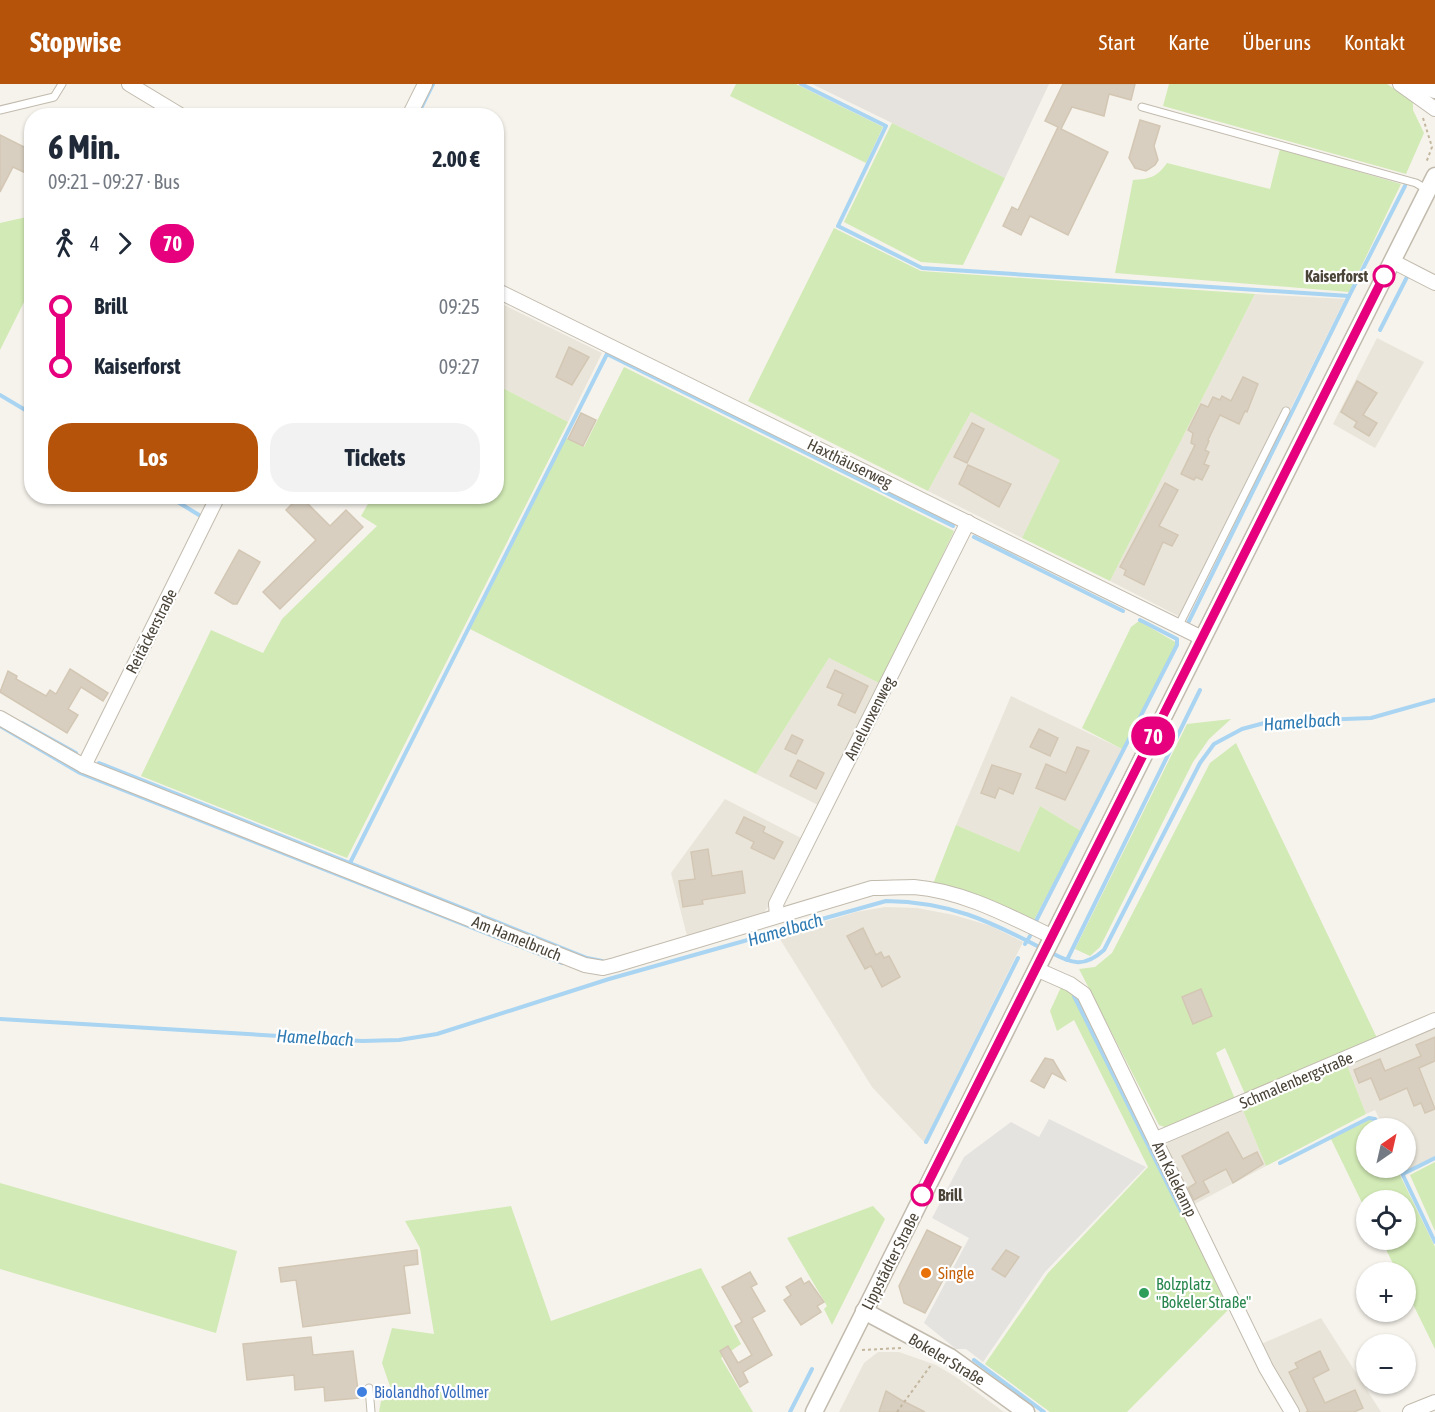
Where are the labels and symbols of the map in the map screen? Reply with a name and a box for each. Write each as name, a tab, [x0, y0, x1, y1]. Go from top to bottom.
marker: Kaiserforst	[1373, 265, 1395, 287]
place label: Kaiserforst	[1305, 267, 1368, 285]
street label: Haxthäuserweg	[804, 435, 895, 492]
street label: Reitäckerstraße	[122, 586, 180, 676]
street label: Amelunxenweg	[840, 673, 899, 763]
water label: Hamelbach	[1263, 708, 1341, 735]
line badge: 70	[1126, 716, 1180, 756]
water label: Hamelbach	[745, 909, 825, 950]
street label: Am Hamelbruch	[470, 912, 564, 964]
water label: Hamelbach	[276, 1025, 354, 1050]
street label: Schmalenbergstraße	[1237, 1048, 1356, 1113]
north arrow	[1356, 1118, 1416, 1178]
street label: Am Kalekamp	[1148, 1138, 1201, 1220]
marker: Brill	[911, 1184, 933, 1206]
place label: Brill	[938, 1186, 963, 1204]
street label: Lippstädter Straße	[858, 1209, 923, 1313]
place label: Single	[938, 1264, 974, 1283]
marker: Single	[919, 1266, 933, 1280]
place label: Bolzplatz "Bokeler Straße"	[1156, 1275, 1251, 1311]
marker: Bolzplatz "Bokeler Straße"	[1137, 1286, 1151, 1300]
street label: Bokeler Straße	[906, 1329, 988, 1389]
place label: Biolandhof Vollmer	[374, 1383, 489, 1401]
marker: Biolandhof Vollmer	[355, 1385, 369, 1399]

